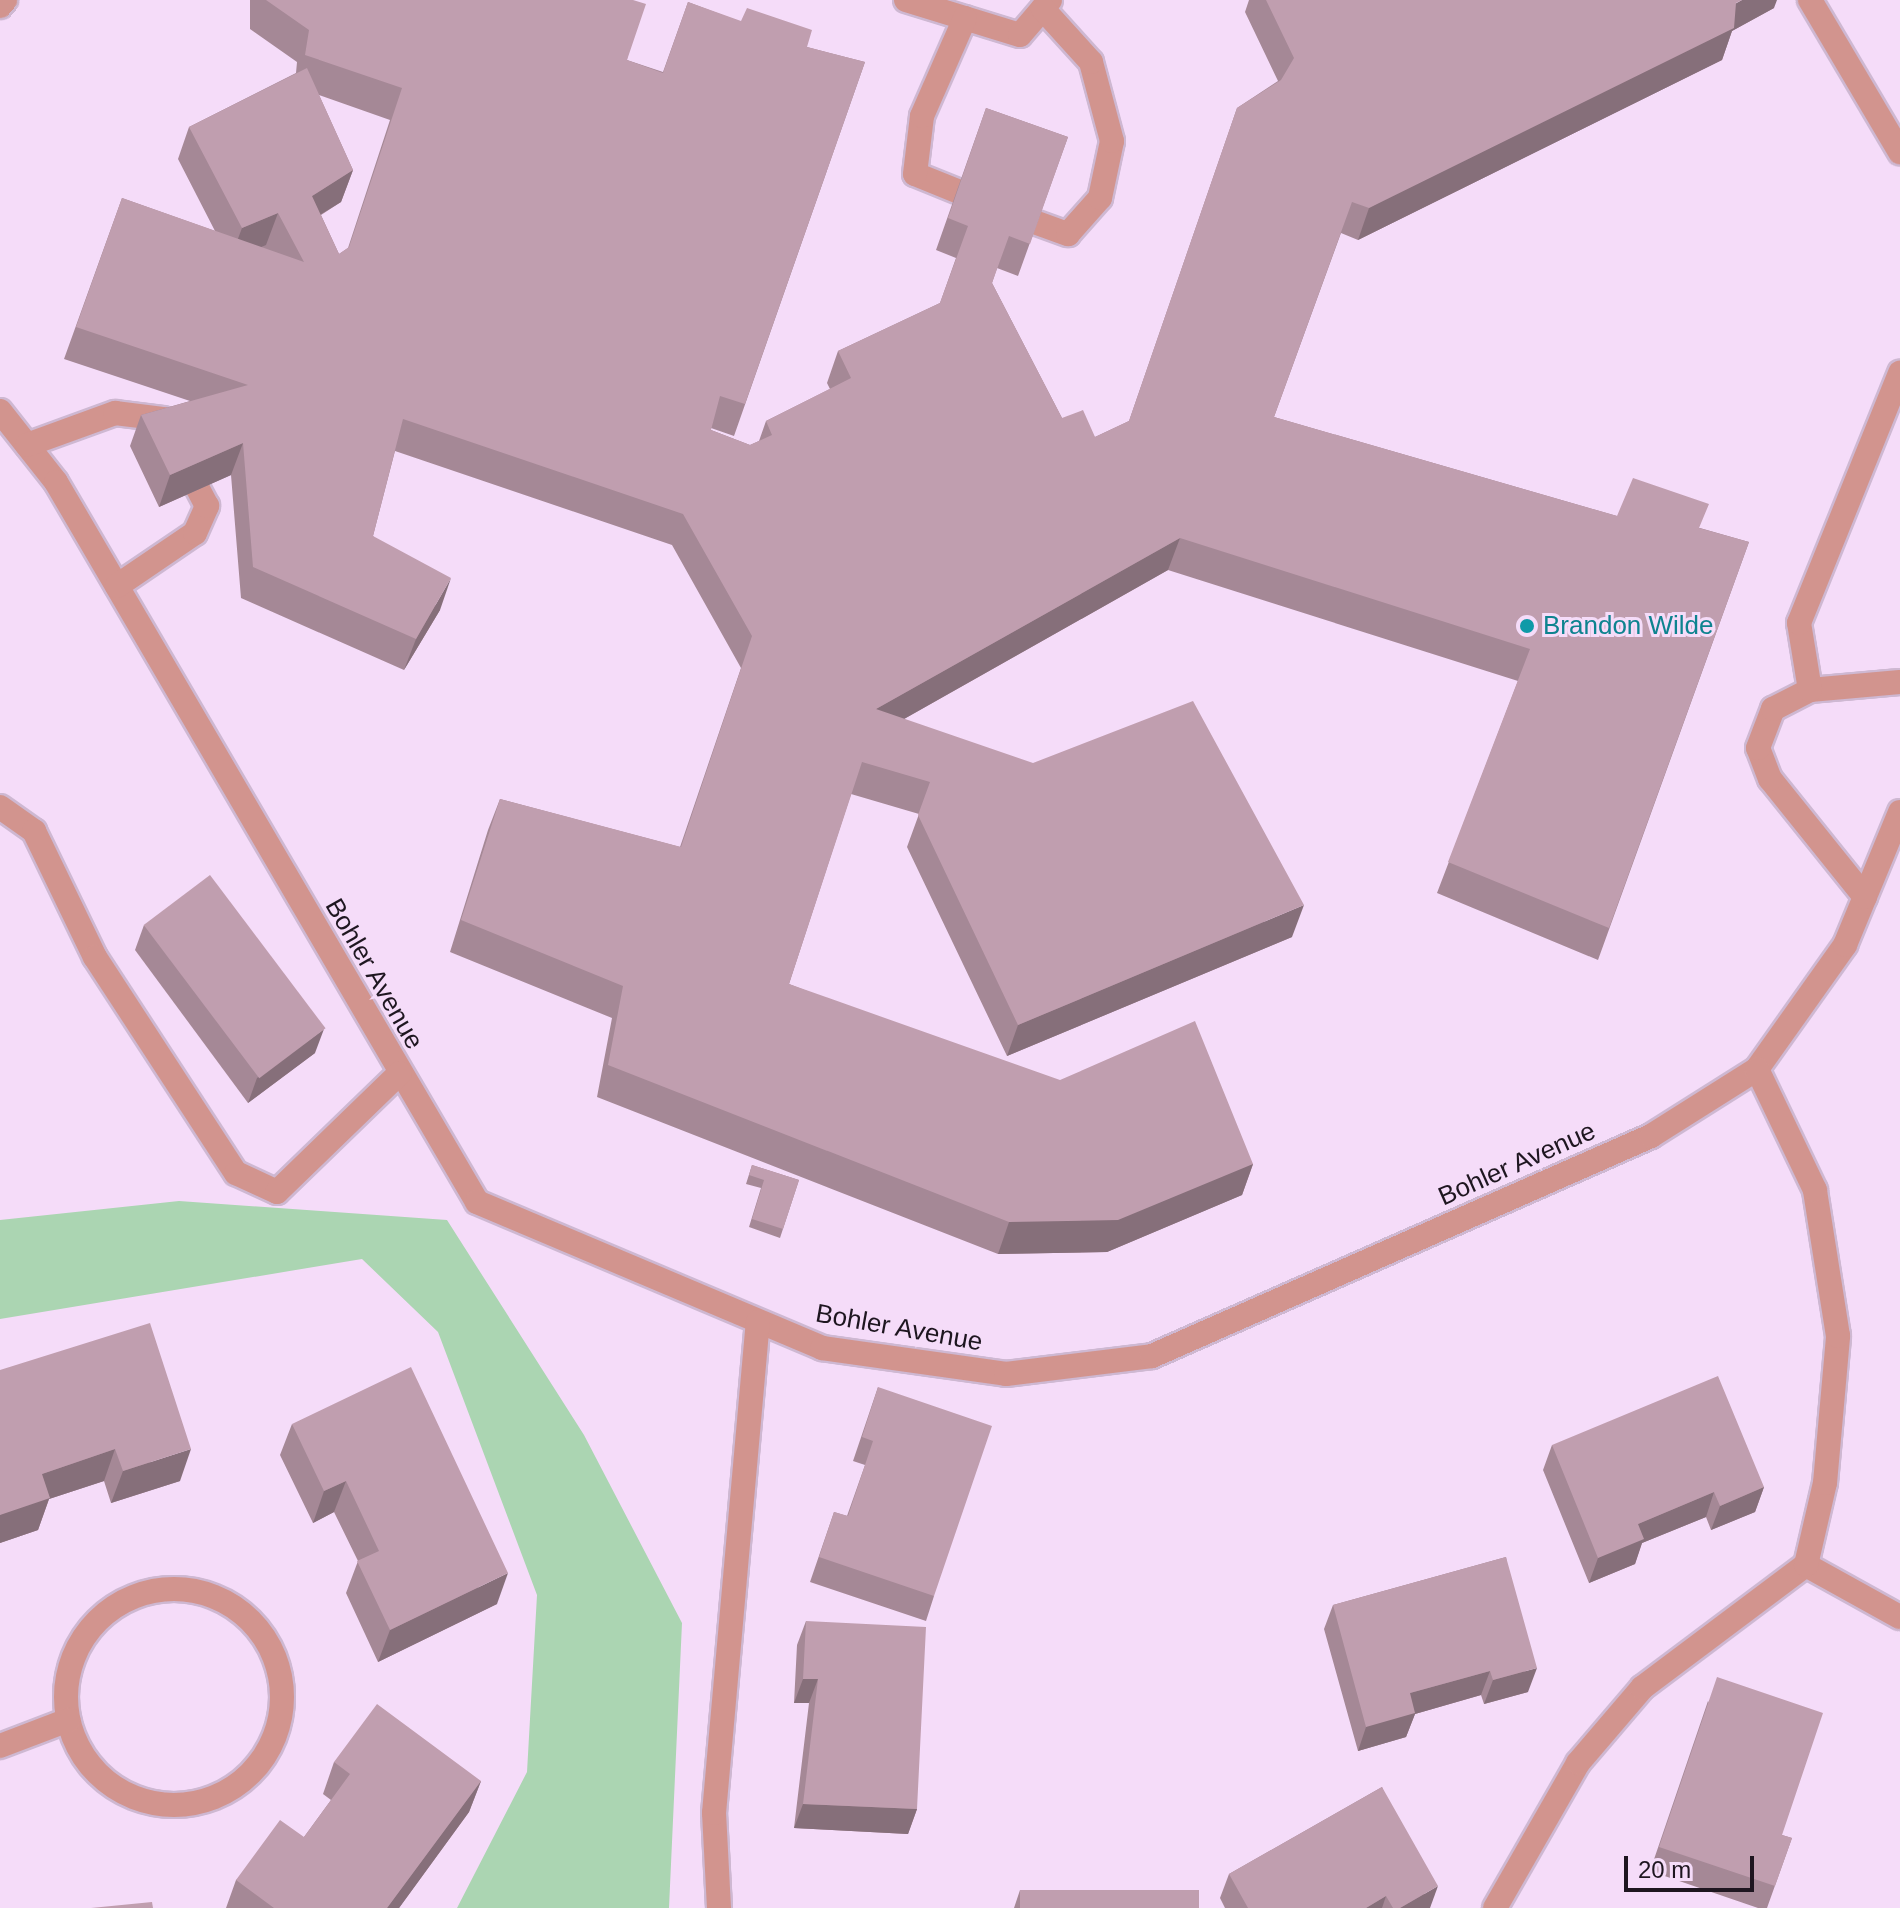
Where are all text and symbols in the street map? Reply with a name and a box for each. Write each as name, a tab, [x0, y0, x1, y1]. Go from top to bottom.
place label: Brandon Wilde	[1543, 610, 1714, 642]
marker: Brandon Wilde	[1518, 617, 1536, 635]
street label: Bohler Avenue	[318, 893, 430, 1055]
street label: Bohler Avenue	[1433, 1115, 1601, 1213]
street label: Bohler Avenue	[813, 1298, 985, 1358]
scale bar	[1628, 1840, 1758, 1890]
text: 20 m	[1638, 1856, 1691, 1883]

